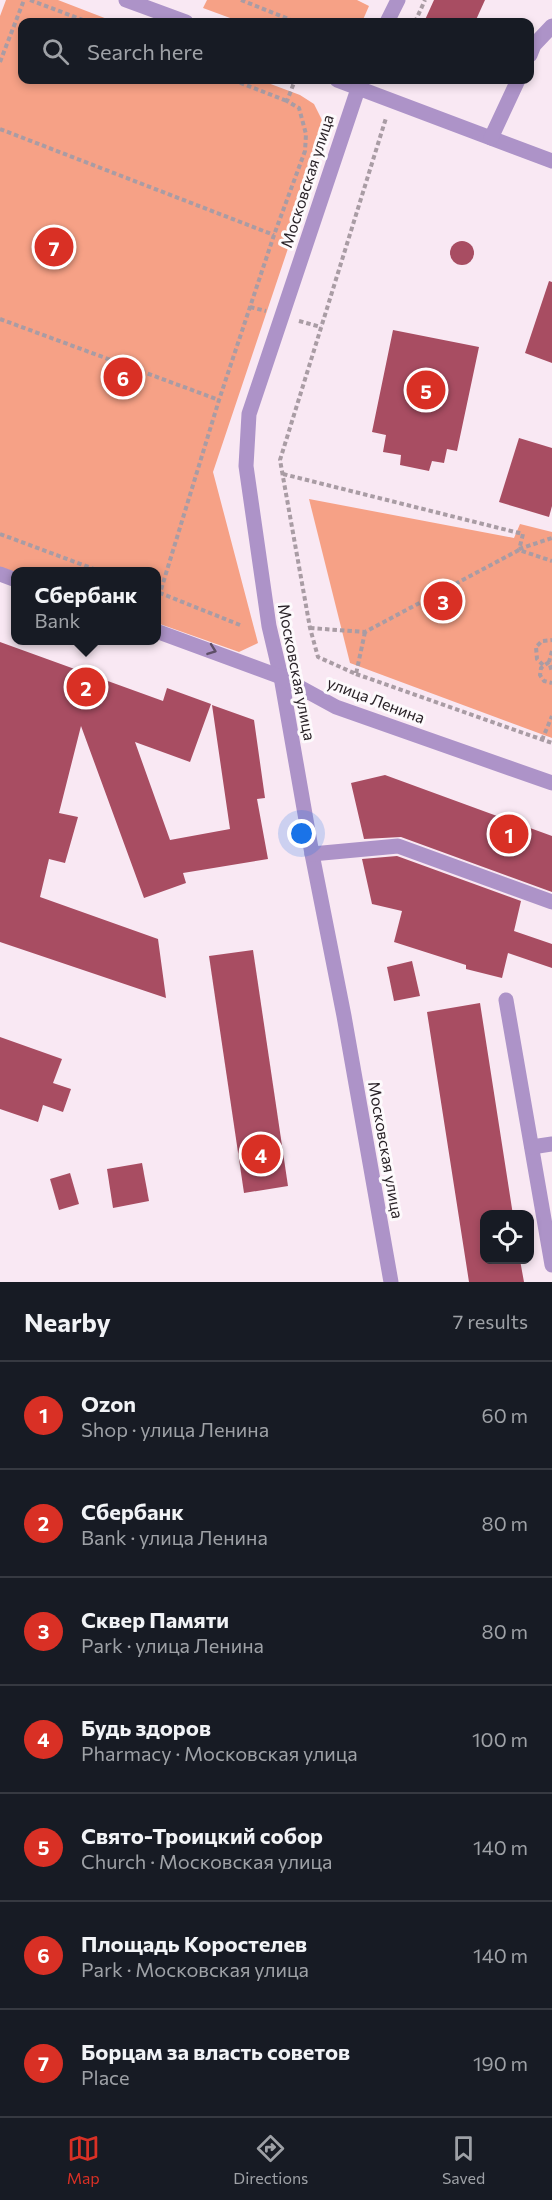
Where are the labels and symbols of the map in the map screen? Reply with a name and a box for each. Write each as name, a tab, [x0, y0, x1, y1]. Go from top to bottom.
street label: Московская улица	[276, 112, 337, 250]
pin: 7	[34, 224, 74, 270]
pin: 6	[104, 354, 142, 400]
pin: 5	[406, 368, 446, 412]
pin: 3	[424, 578, 462, 624]
street label: Московская улица	[275, 602, 320, 742]
one-way arrow	[206, 643, 216, 656]
pin: 2	[66, 664, 106, 710]
street label: улица Ленина	[325, 672, 428, 727]
pin: 1	[490, 812, 528, 856]
your location	[287, 819, 316, 848]
street label: Московская улица	[365, 1080, 408, 1220]
pin: 4	[242, 1132, 280, 1176]

